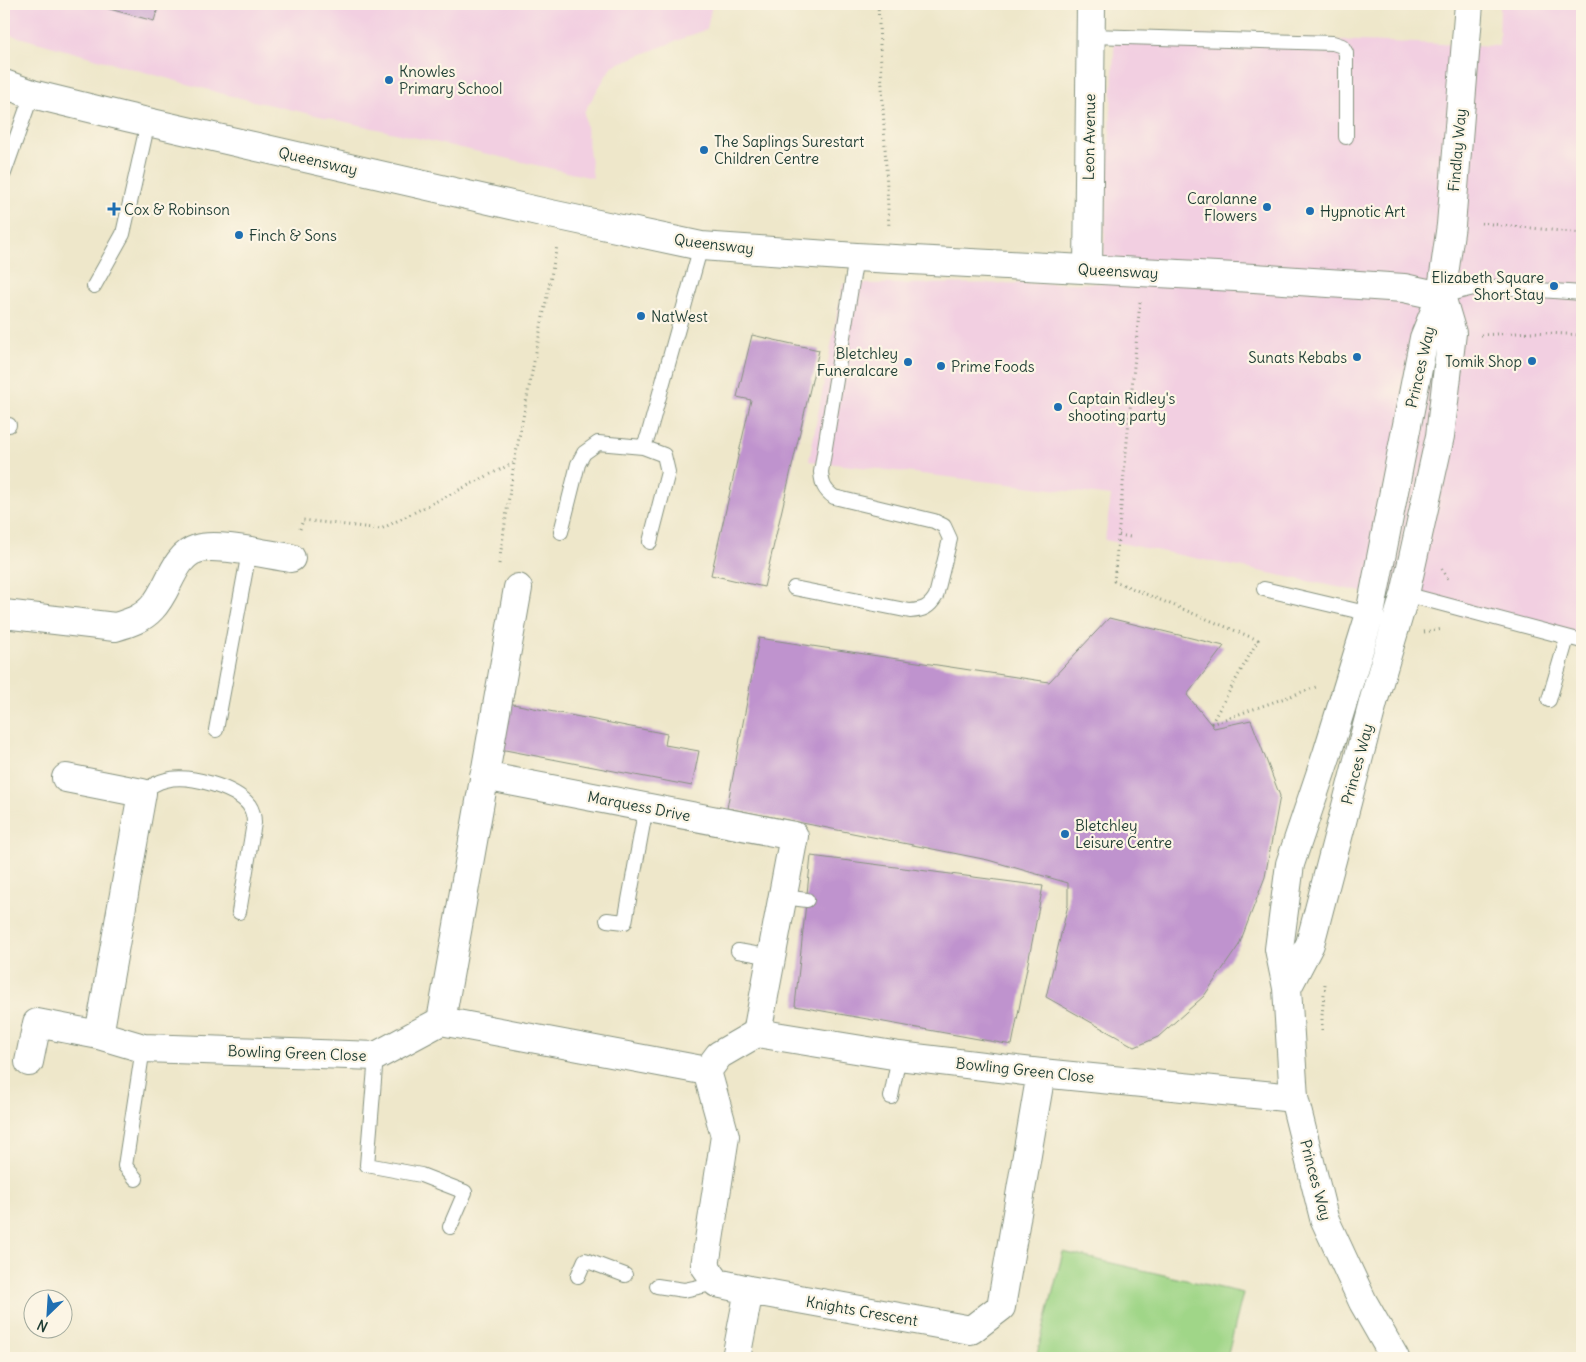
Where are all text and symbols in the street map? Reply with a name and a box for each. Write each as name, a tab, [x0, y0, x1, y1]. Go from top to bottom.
place label: Knowles Primary School	[399, 62, 502, 98]
marker: Knowles Primary School	[383, 74, 395, 86]
street label: Leon Avenue	[1079, 93, 1099, 181]
street label: Findlay Way	[1444, 108, 1470, 192]
place label: The Saplings Surestart Children Centre	[714, 132, 864, 168]
street label: Queensway	[277, 143, 359, 179]
marker: The Saplings Surestart Children Centre	[698, 144, 710, 156]
place label: Carolanne Flowers	[1187, 189, 1257, 225]
place label: Cox & Robinson	[124, 200, 230, 219]
marker: Carolanne Flowers	[1261, 201, 1273, 213]
place label: Hypnotic Art	[1320, 202, 1405, 221]
marker: Cox & Robinson	[108, 203, 120, 215]
marker: Hypnotic Art	[1304, 205, 1316, 217]
place label: Finch & Sons	[249, 226, 337, 245]
marker: Finch & Sons	[233, 229, 245, 241]
street label: Queensway	[673, 230, 755, 258]
street label: Queensway	[1077, 259, 1159, 283]
place label: Elizabeth Square Short Stay	[1432, 268, 1544, 304]
marker: Elizabeth Square Short Stay	[1548, 280, 1560, 292]
place label: NatWest	[651, 307, 708, 326]
marker: NatWest	[635, 310, 647, 322]
street label: Princes Way	[1401, 324, 1439, 410]
place label: Bletchley Funeralcare	[817, 344, 898, 380]
place label: Sunats Kebabs	[1248, 348, 1347, 367]
marker: Sunats Kebabs	[1351, 351, 1363, 363]
place label: Tomik Shop	[1445, 352, 1522, 371]
marker: Tomik Shop	[1526, 355, 1538, 367]
marker: Bletchley Funeralcare	[902, 356, 914, 368]
place label: Prime Foods	[951, 357, 1035, 376]
marker: Prime Foods	[935, 360, 947, 372]
place label: Captain Ridley's shooting party	[1068, 389, 1176, 425]
marker: Captain Ridley's shooting party	[1052, 401, 1064, 413]
street label: Princes Way	[1337, 721, 1377, 807]
street label: Marquess Drive	[586, 787, 692, 825]
place label: Bletchley Leisure Centre	[1075, 816, 1172, 852]
marker: Bletchley Leisure Centre	[1059, 828, 1071, 840]
street label: Bowling Green Close	[227, 1041, 367, 1065]
street label: Bowling Green Close	[955, 1053, 1095, 1087]
street label: Princes Way	[1296, 1137, 1336, 1223]
north arrow	[22, 1290, 72, 1340]
street label: Knights Crescent	[805, 1292, 919, 1330]
text: N	[34, 1316, 51, 1336]

